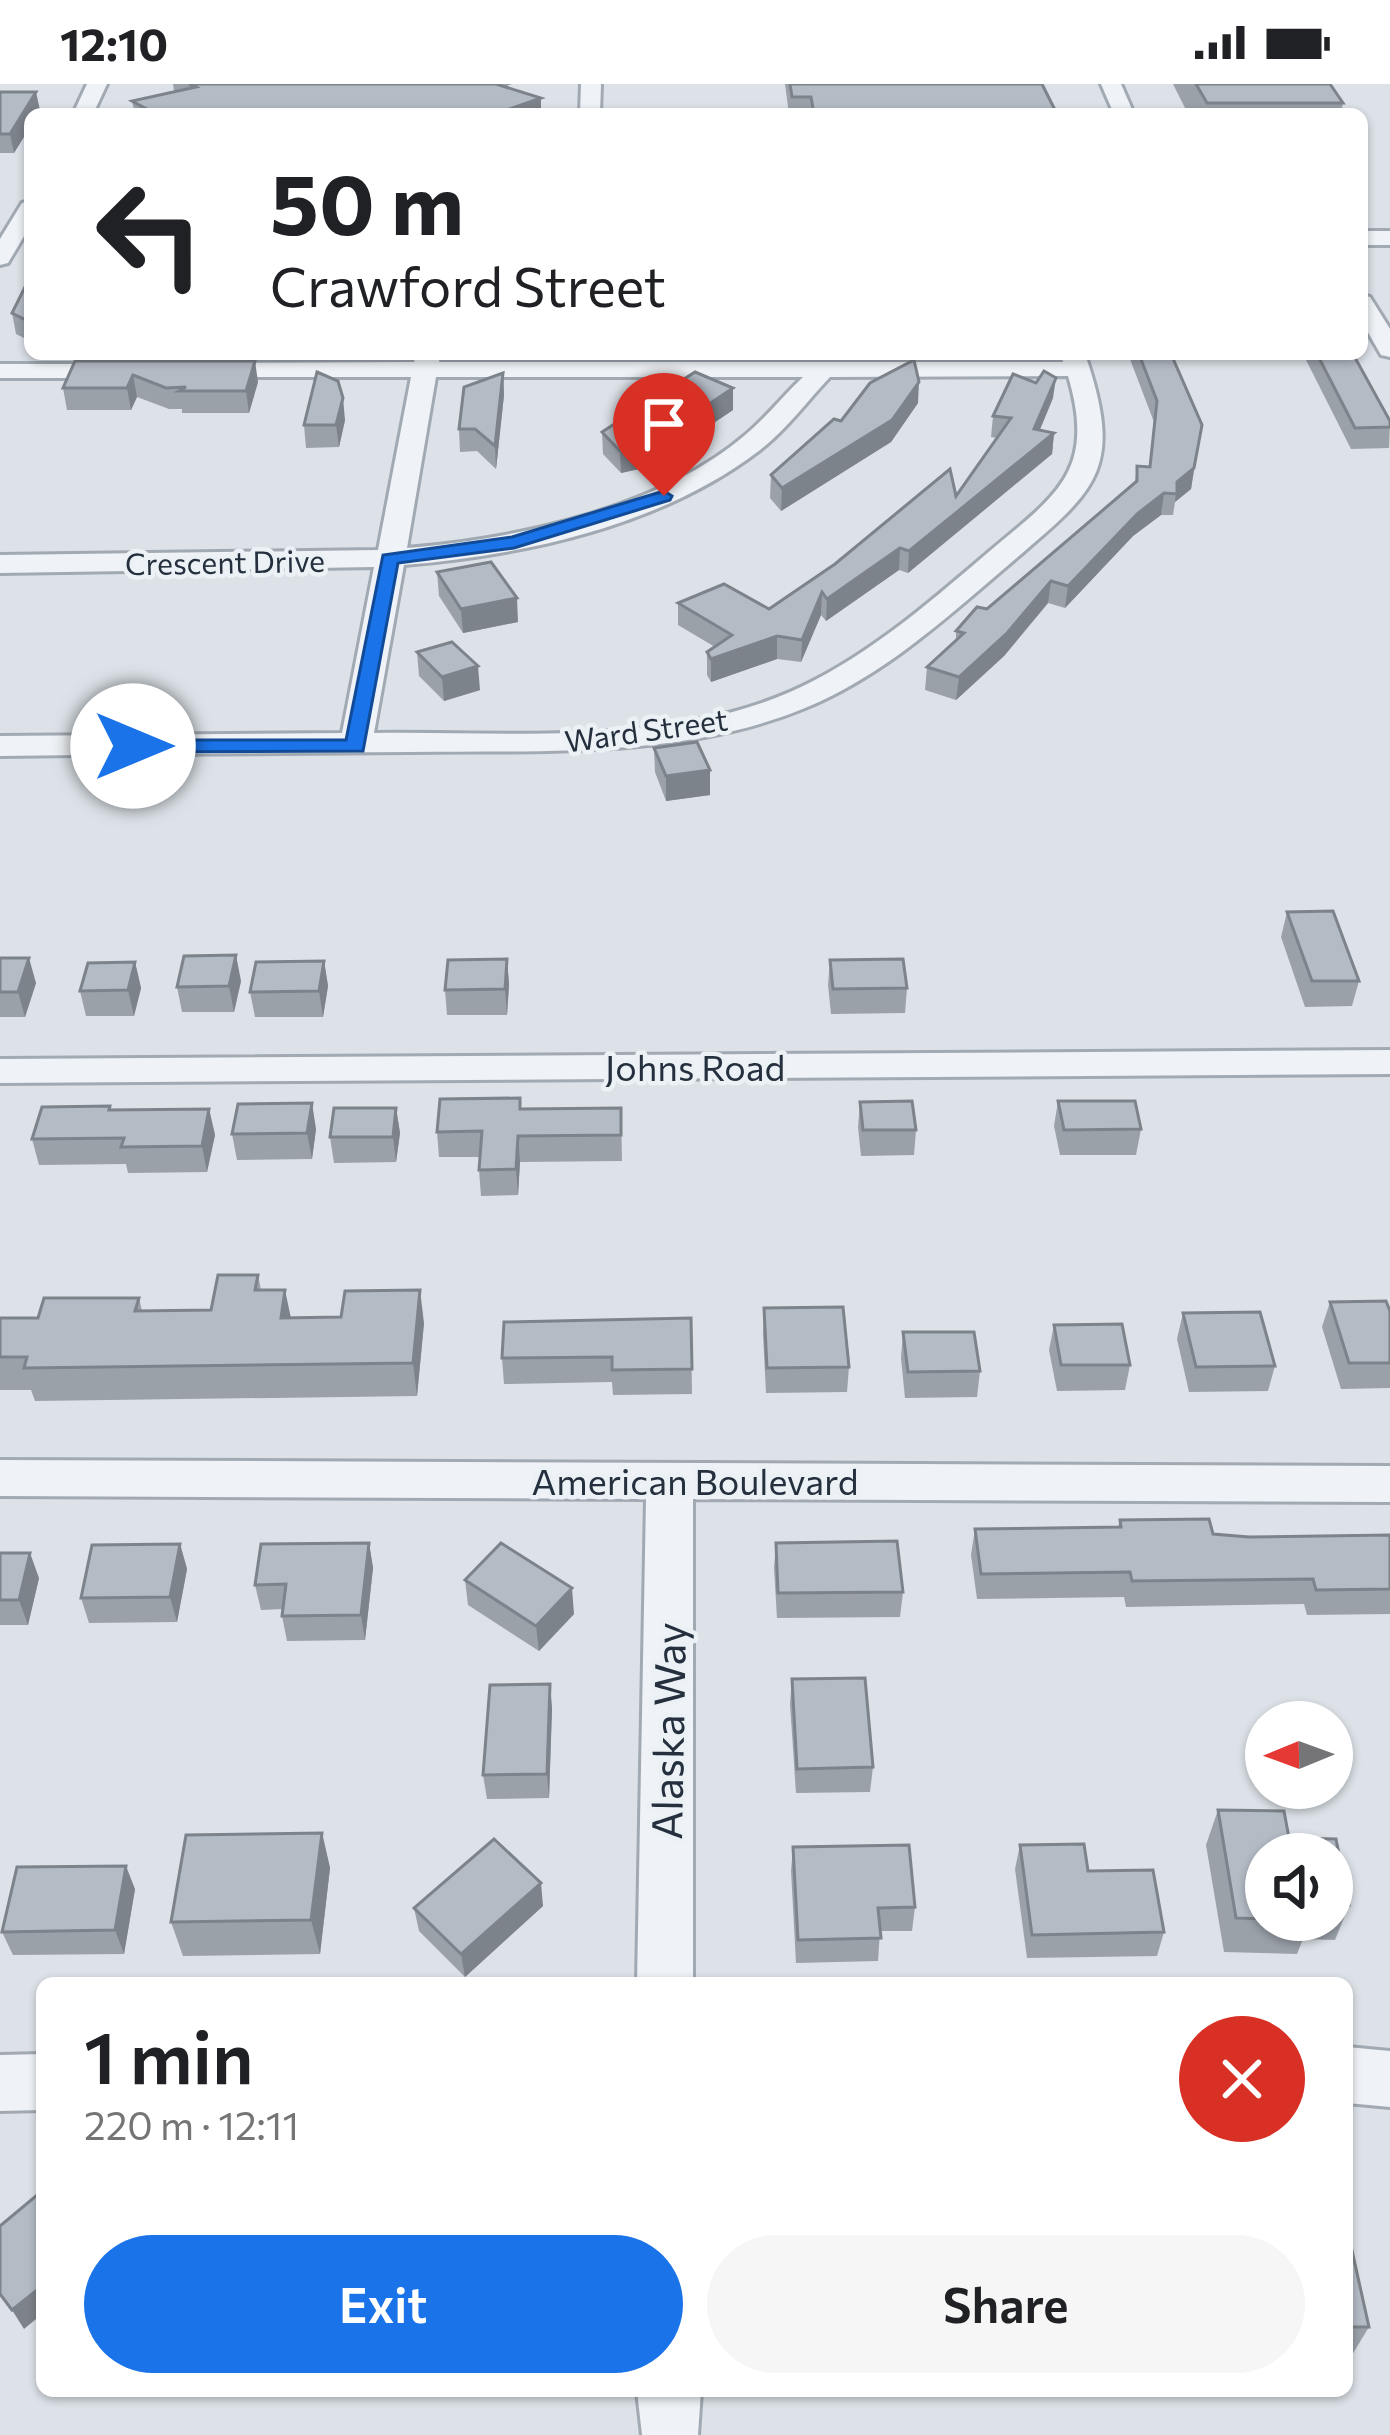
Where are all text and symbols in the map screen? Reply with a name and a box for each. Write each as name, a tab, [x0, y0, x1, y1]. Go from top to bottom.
text: 12:10	[60, 15, 168, 70]
text: 50 m	[270, 150, 464, 252]
icon: left	[72, 156, 228, 312]
text: Crawford Street	[270, 252, 666, 318]
pin	[613, 373, 715, 496]
icon: arrive	[631, 391, 697, 457]
street label: Crescent Drive	[125, 541, 325, 581]
position arrow	[70, 683, 196, 809]
street label: Ward Street	[562, 699, 730, 759]
street label: Johns Road	[605, 1044, 785, 1088]
street label: American Boulevard	[531, 1458, 859, 1502]
street label: Alaska Way	[639, 1622, 695, 1840]
north arrow	[1245, 1701, 1353, 1809]
map controls	[1245, 1701, 1353, 1941]
button: sound	[1245, 1833, 1353, 1941]
text: 1 min	[84, 2011, 254, 2099]
button: close	[1179, 2016, 1305, 2142]
text: 220 m · 12:11	[84, 2100, 299, 2148]
button: Exit	[84, 2235, 683, 2373]
button: Share	[707, 2235, 1305, 2373]

